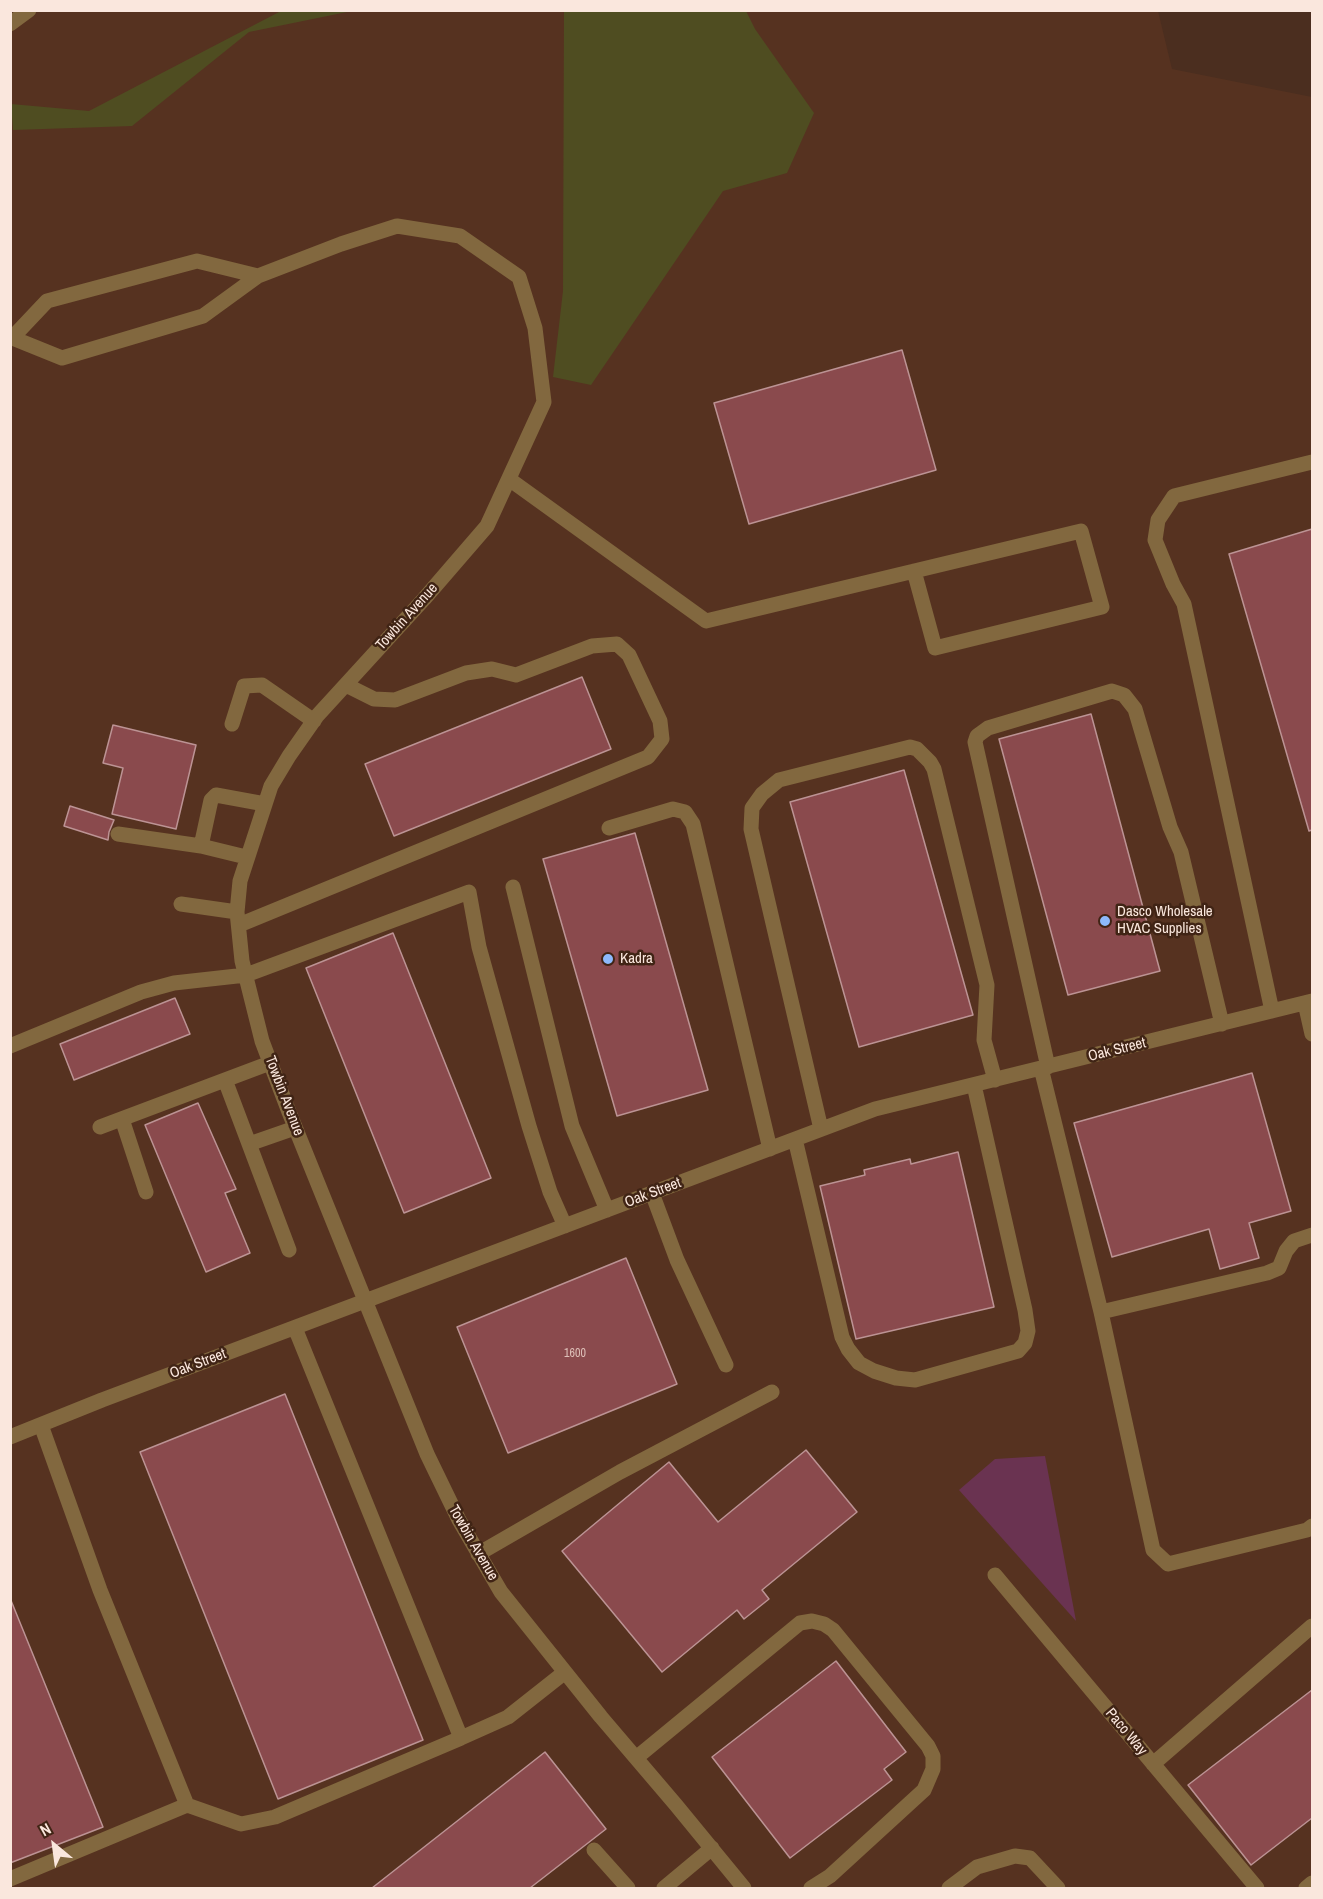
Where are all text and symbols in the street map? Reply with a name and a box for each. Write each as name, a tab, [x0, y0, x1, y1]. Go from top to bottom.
street label: Towbin Avenue	[372, 580, 442, 654]
place label: Dasco Wholesale HVAC Supplies	[1117, 903, 1213, 938]
marker: Dasco Wholesale HVAC Supplies	[1098, 914, 1112, 928]
place label: Kadra	[620, 950, 653, 968]
marker: Kadra	[601, 952, 615, 966]
street label: Oak Street	[1086, 1034, 1148, 1066]
street label: Towbin Avenue	[261, 1054, 307, 1138]
street label: Oak Street	[622, 1174, 684, 1212]
street label: Oak Street	[167, 1345, 229, 1383]
house number: 1600	[564, 1347, 586, 1361]
street label: Towbin Avenue	[444, 1502, 502, 1584]
street label: Paco Way	[1101, 1705, 1151, 1759]
north arrow	[24, 1815, 84, 1875]
text: N	[36, 1817, 55, 1841]

